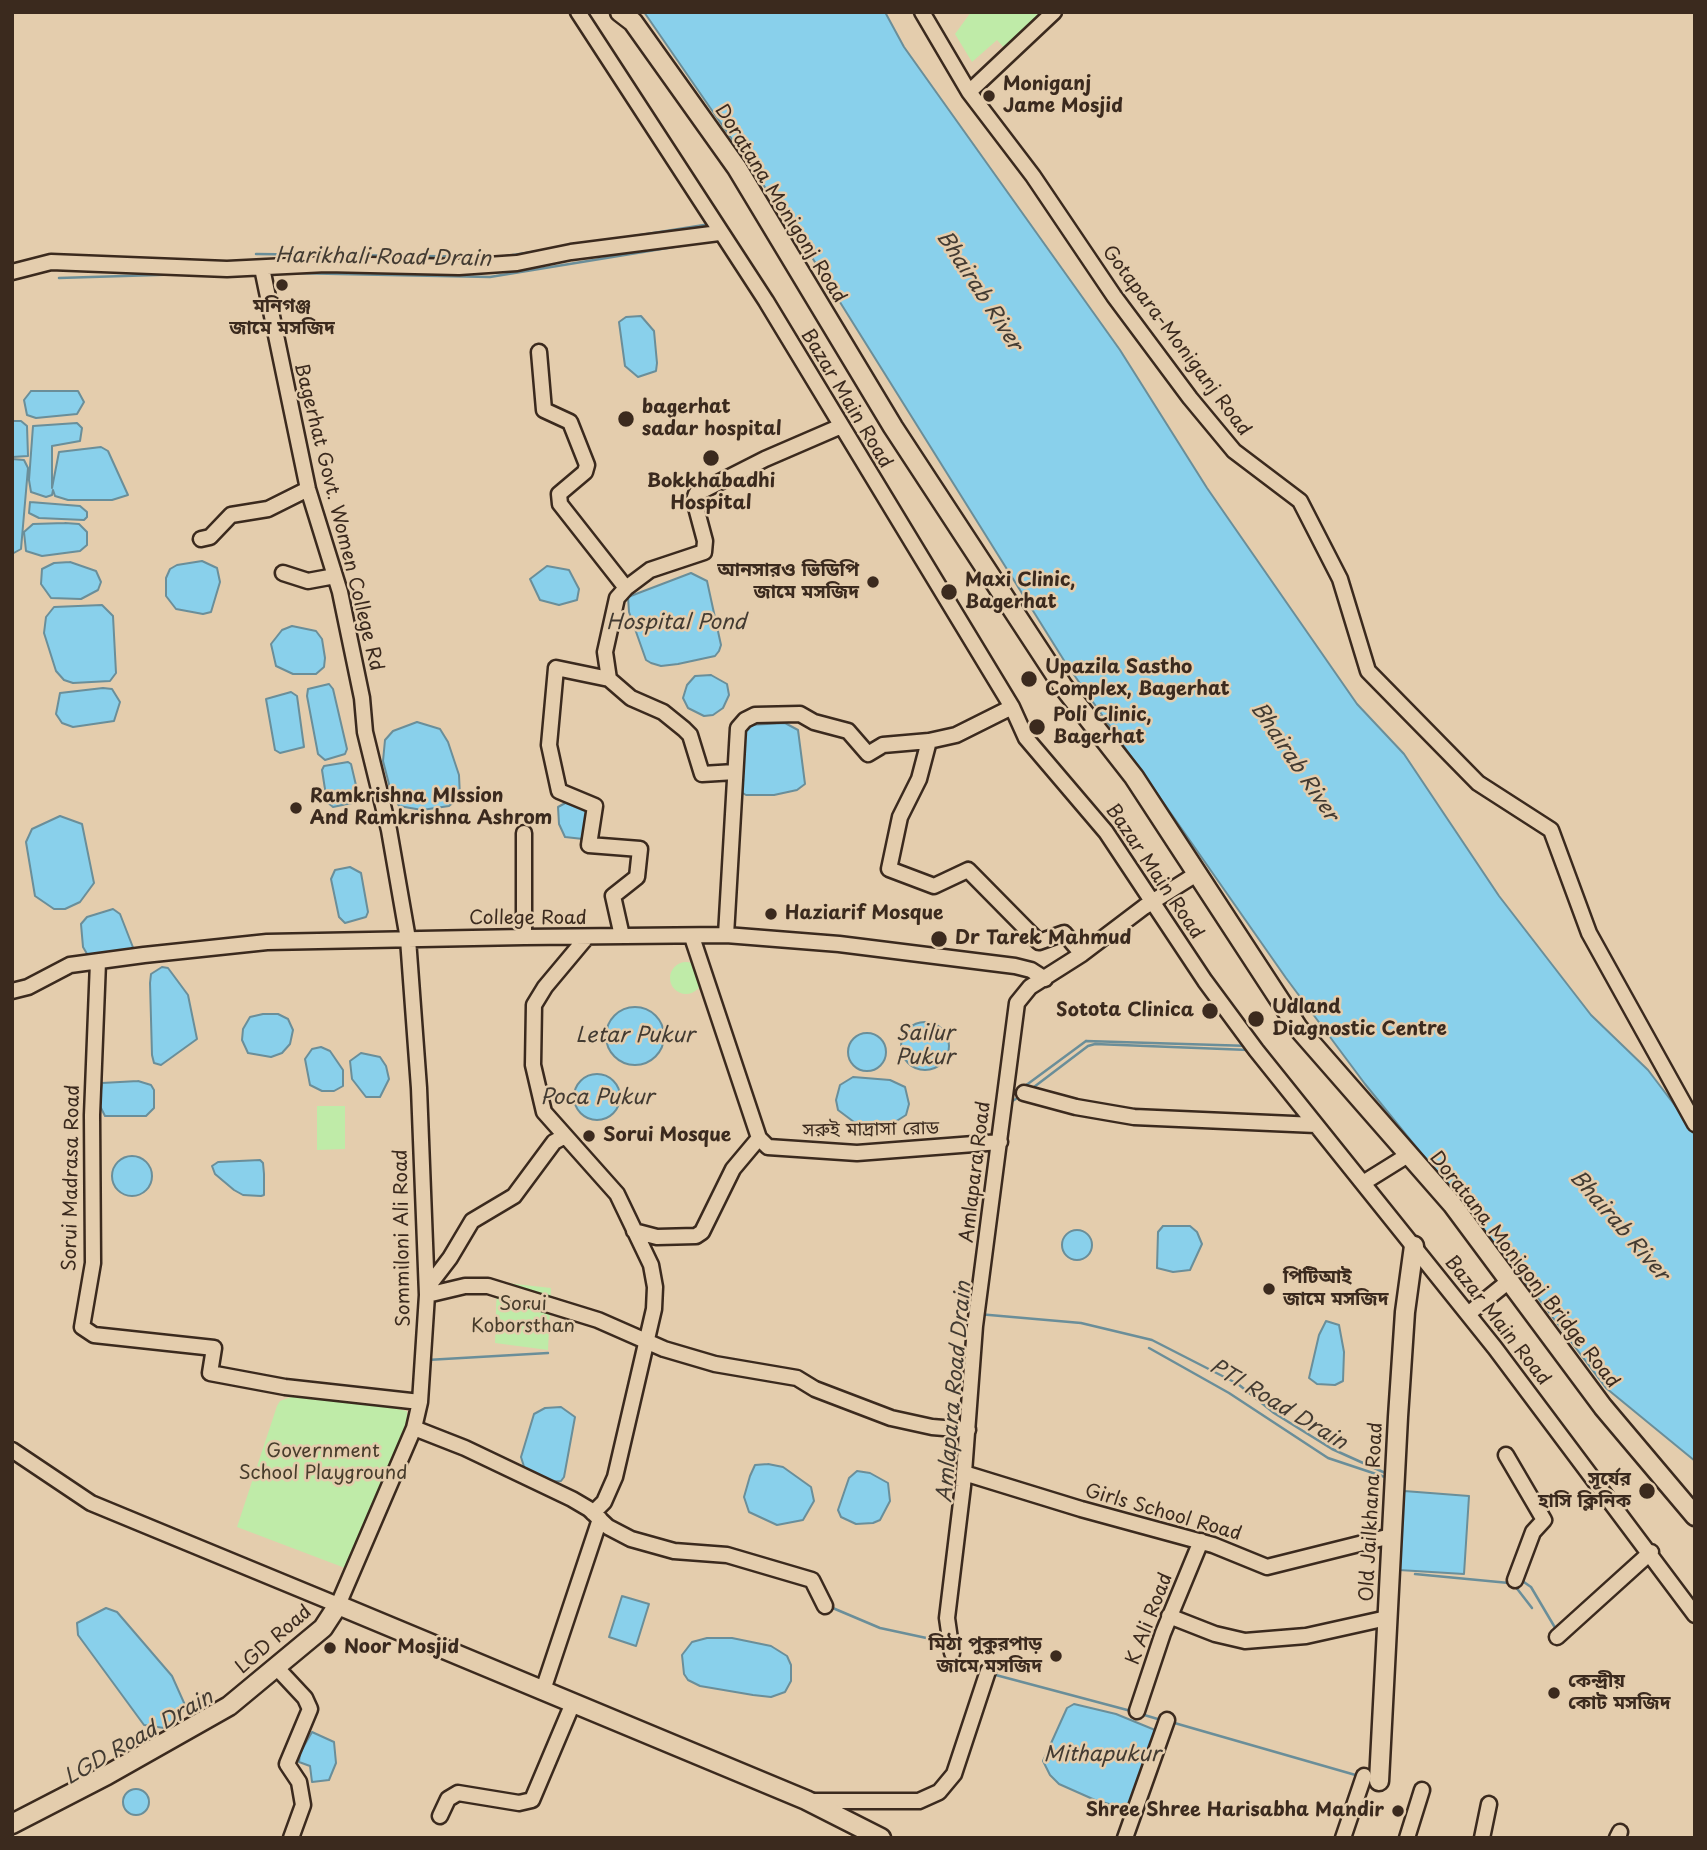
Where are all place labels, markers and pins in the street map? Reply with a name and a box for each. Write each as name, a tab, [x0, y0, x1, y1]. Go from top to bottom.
place label: Moniganj Jame Mosjid	[1003, 74, 1123, 118]
marker: Moniganj Jame Mosjid	[981, 88, 997, 104]
marker: মনিগঞ্জ জামে মসজিদ	[274, 277, 290, 293]
place label: মনিগঞ্জ জামে মসজিদ	[229, 296, 335, 340]
place label: bagerhat sadar hospital	[642, 397, 782, 441]
marker: bagerhat sadar hospital	[616, 409, 636, 429]
marker: Bokkhabadhi Hospital	[701, 448, 721, 468]
place label: Bokkhabadhi Hospital	[647, 471, 775, 515]
place label: আনসারও ভিডিপি জামে মসজিদ	[717, 560, 859, 604]
place label: Maxi Clinic, Bagerhat	[965, 570, 1075, 614]
marker: আনসারও ভিডিপি জামে মসজিদ	[865, 574, 881, 590]
marker: Maxi Clinic, Bagerhat	[939, 582, 959, 602]
place label: Upazila Sastho Complex, Bagerhat	[1045, 657, 1230, 701]
marker: Upazila Sastho Complex, Bagerhat	[1019, 669, 1039, 689]
place label: Poli Clinic, Bagerhat	[1053, 705, 1152, 749]
marker: Poli Clinic, Bagerhat	[1027, 717, 1047, 737]
place label: Ramkrishna MIssion And Ramkrishna Ashrom	[310, 786, 552, 830]
marker: Ramkrishna MIssion And Ramkrishna Ashrom	[288, 800, 304, 816]
place label: Haziarif Mosque	[785, 903, 943, 925]
marker: Haziarif Mosque	[763, 906, 779, 922]
place label: Dr Tarek Mahmud	[955, 928, 1131, 950]
marker: Dr Tarek Mahmud	[929, 929, 949, 949]
place label: Udland Diagnostic Centre	[1272, 997, 1447, 1041]
place label: Sotota Clinica	[1056, 1000, 1194, 1022]
marker: Sotota Clinica	[1200, 1001, 1220, 1021]
marker: Udland Diagnostic Centre	[1246, 1009, 1266, 1029]
place label: Sorui Mosque	[603, 1125, 731, 1147]
marker: Sorui Mosque	[581, 1128, 597, 1144]
place label: পিটিআই জামে মসজিদ	[1283, 1267, 1388, 1311]
marker: পিটিআই জামে মসজিদ	[1261, 1281, 1277, 1297]
place label: সূর্যের হাসি ক্লিনিক	[1538, 1469, 1631, 1513]
marker: সূর্যের হাসি ক্লিনিক	[1637, 1481, 1657, 1501]
place label: মিঠা পুকুরপাড় জামে মসজিদ	[929, 1634, 1042, 1678]
place label: Noor Mosjid	[344, 1637, 459, 1659]
marker: Noor Mosjid	[322, 1640, 338, 1656]
marker: মিঠা পুকুরপাড় জামে মসজিদ	[1048, 1648, 1064, 1664]
place label: কেন্দ্রীয় কোট মসজিদ	[1568, 1671, 1671, 1715]
marker: কেন্দ্রীয় কোট মসজিদ	[1546, 1685, 1562, 1701]
place label: Shree Shree Harisabha Mandir	[1085, 1800, 1384, 1822]
marker: Shree Shree Harisabha Mandir	[1390, 1803, 1406, 1819]

